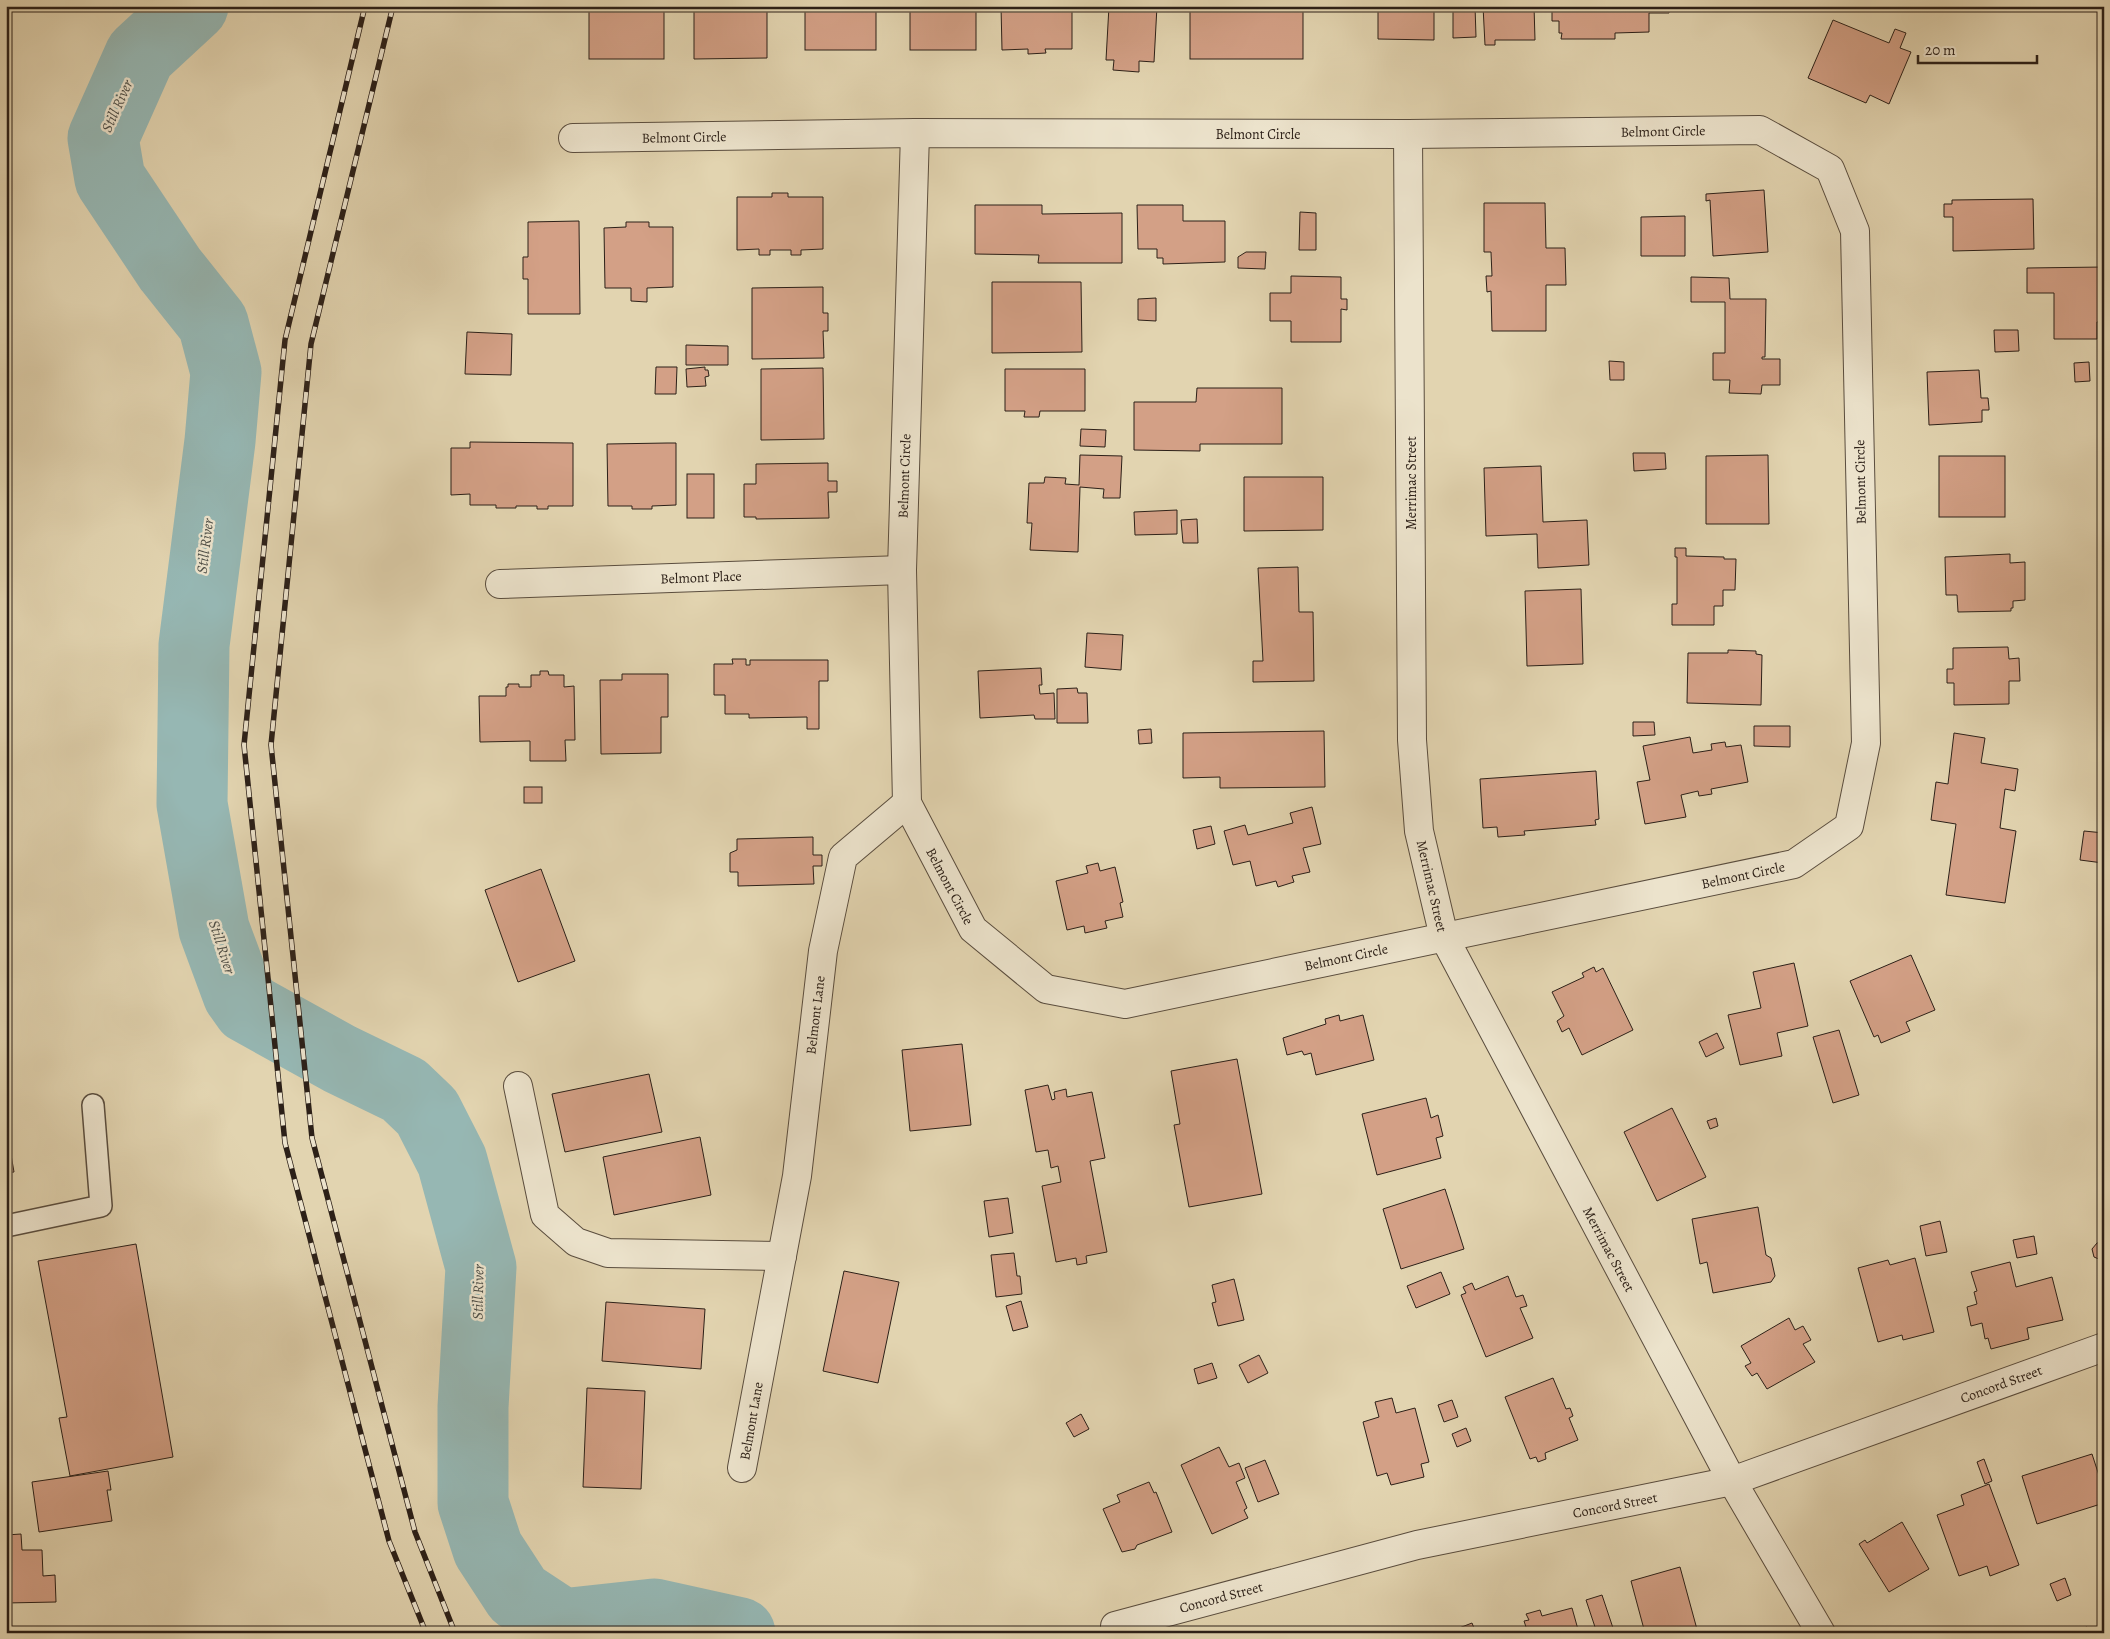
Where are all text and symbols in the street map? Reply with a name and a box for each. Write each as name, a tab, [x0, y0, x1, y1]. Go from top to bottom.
scale bar	[1918, 32, 2036, 64]
text: 20 m	[1925, 40, 1956, 60]
water label: Still River	[97, 76, 138, 135]
street label: Belmont Circle	[1620, 121, 1706, 142]
street label: Belmont Circle	[1216, 125, 1300, 144]
street label: Belmont Circle	[641, 127, 727, 148]
street label: Belmont Circle	[894, 433, 915, 519]
street label: Merrimac Street	[1402, 436, 1421, 530]
street label: Belmont Circle	[1850, 439, 1871, 525]
water label: Still River	[192, 517, 218, 575]
street label: Belmont Place	[660, 567, 742, 588]
street label: Merrimac Street	[1412, 838, 1451, 934]
street label: Belmont Circle	[921, 844, 978, 928]
street label: Belmont Circle	[1700, 857, 1787, 894]
water label: Still River	[204, 918, 240, 977]
street label: Belmont Circle	[1303, 939, 1390, 976]
street label: Belmont Lane	[801, 975, 830, 1056]
street label: Merrimac Street	[1578, 1203, 1639, 1295]
water label: Still River	[468, 1263, 488, 1320]
street label: Concord Street	[1958, 1361, 2045, 1408]
street label: Belmont Lane	[735, 1380, 768, 1462]
street label: Concord Street	[1571, 1488, 1659, 1523]
street label: Concord Street	[1177, 1577, 1265, 1618]

